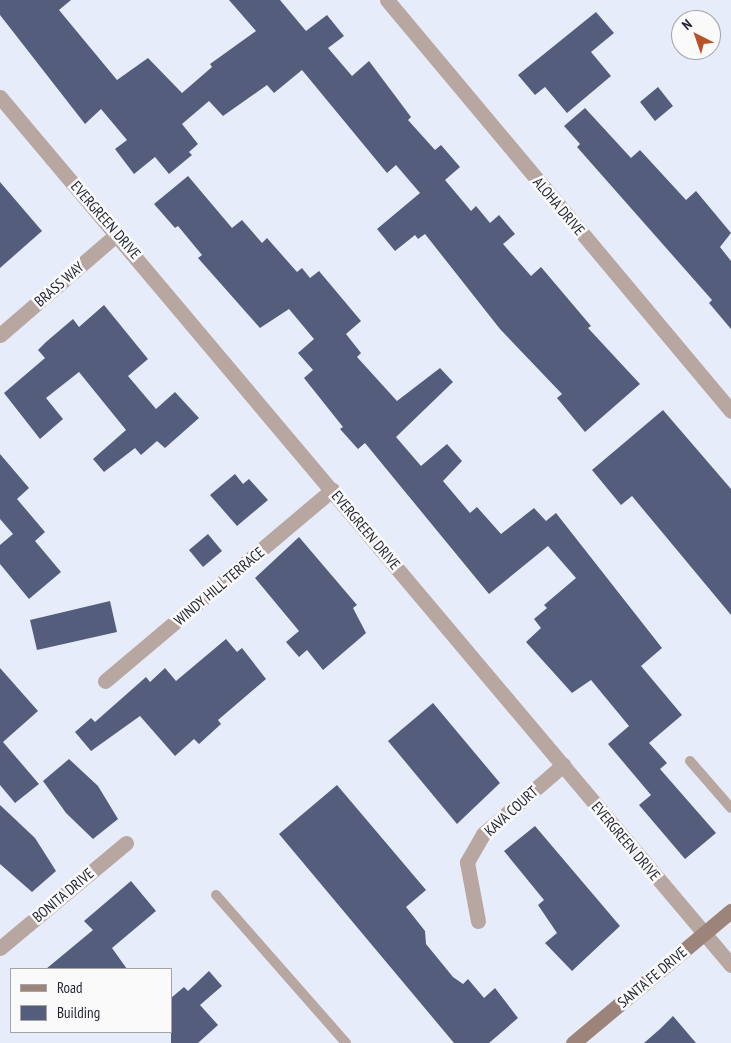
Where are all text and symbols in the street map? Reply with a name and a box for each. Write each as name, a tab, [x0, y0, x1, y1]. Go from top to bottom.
north arrow	[671, 10, 721, 60]
text: N	[678, 15, 696, 34]
street label: ALOHA DRIVE	[529, 173, 589, 239]
street label: EVERGREEN DRIVE	[67, 177, 145, 263]
street label: BRASS WAY	[31, 258, 87, 310]
street label: EVERGREEN DRIVE	[328, 487, 404, 573]
street label: WINDY HILL TERRACE	[170, 543, 268, 629]
street label: KAVA COURT	[480, 782, 542, 840]
street label: EVERGREEN DRIVE	[588, 798, 664, 884]
street label: BONITA DRIVE	[28, 864, 98, 926]
street label: SANTA FE DRIVE	[613, 943, 691, 1011]
legend	[10, 968, 172, 1033]
text: Road	[57, 978, 83, 997]
text: Building	[57, 1003, 100, 1022]

